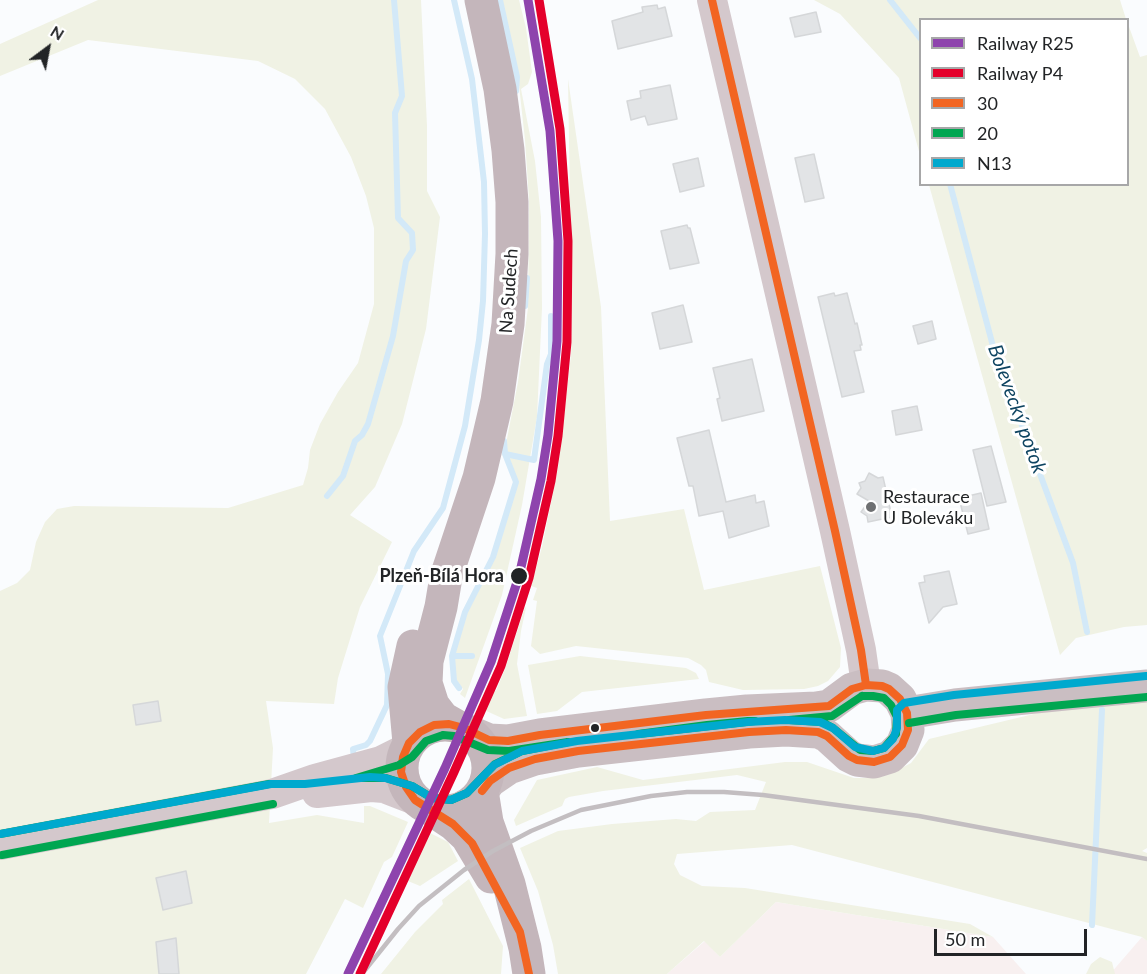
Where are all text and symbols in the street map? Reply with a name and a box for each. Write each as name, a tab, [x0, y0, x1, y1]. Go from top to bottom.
north arrow	[18, 18, 78, 78]
legend	[919, 18, 1129, 186]
text: N	[48, 21, 68, 44]
text: Railway R25	[977, 32, 1074, 54]
text: Railway P4	[977, 62, 1063, 84]
text: 30	[977, 92, 998, 114]
text: 20	[977, 122, 998, 144]
text: N13	[977, 152, 1012, 174]
street label: Na Sudech	[495, 248, 523, 334]
water label: Bolevecký potok	[983, 341, 1051, 477]
place label: Restaurace U Boleváku	[883, 486, 973, 528]
marker: Restaurace U Boleváku	[864, 500, 878, 514]
place label: Plzeň-Bílá Hora	[379, 565, 504, 587]
marker: Plzeň-Bílá Hora	[509, 566, 529, 586]
unlabelled marker	[589, 722, 601, 734]
scale bar	[937, 917, 1090, 955]
text: 50 m	[945, 928, 985, 950]

